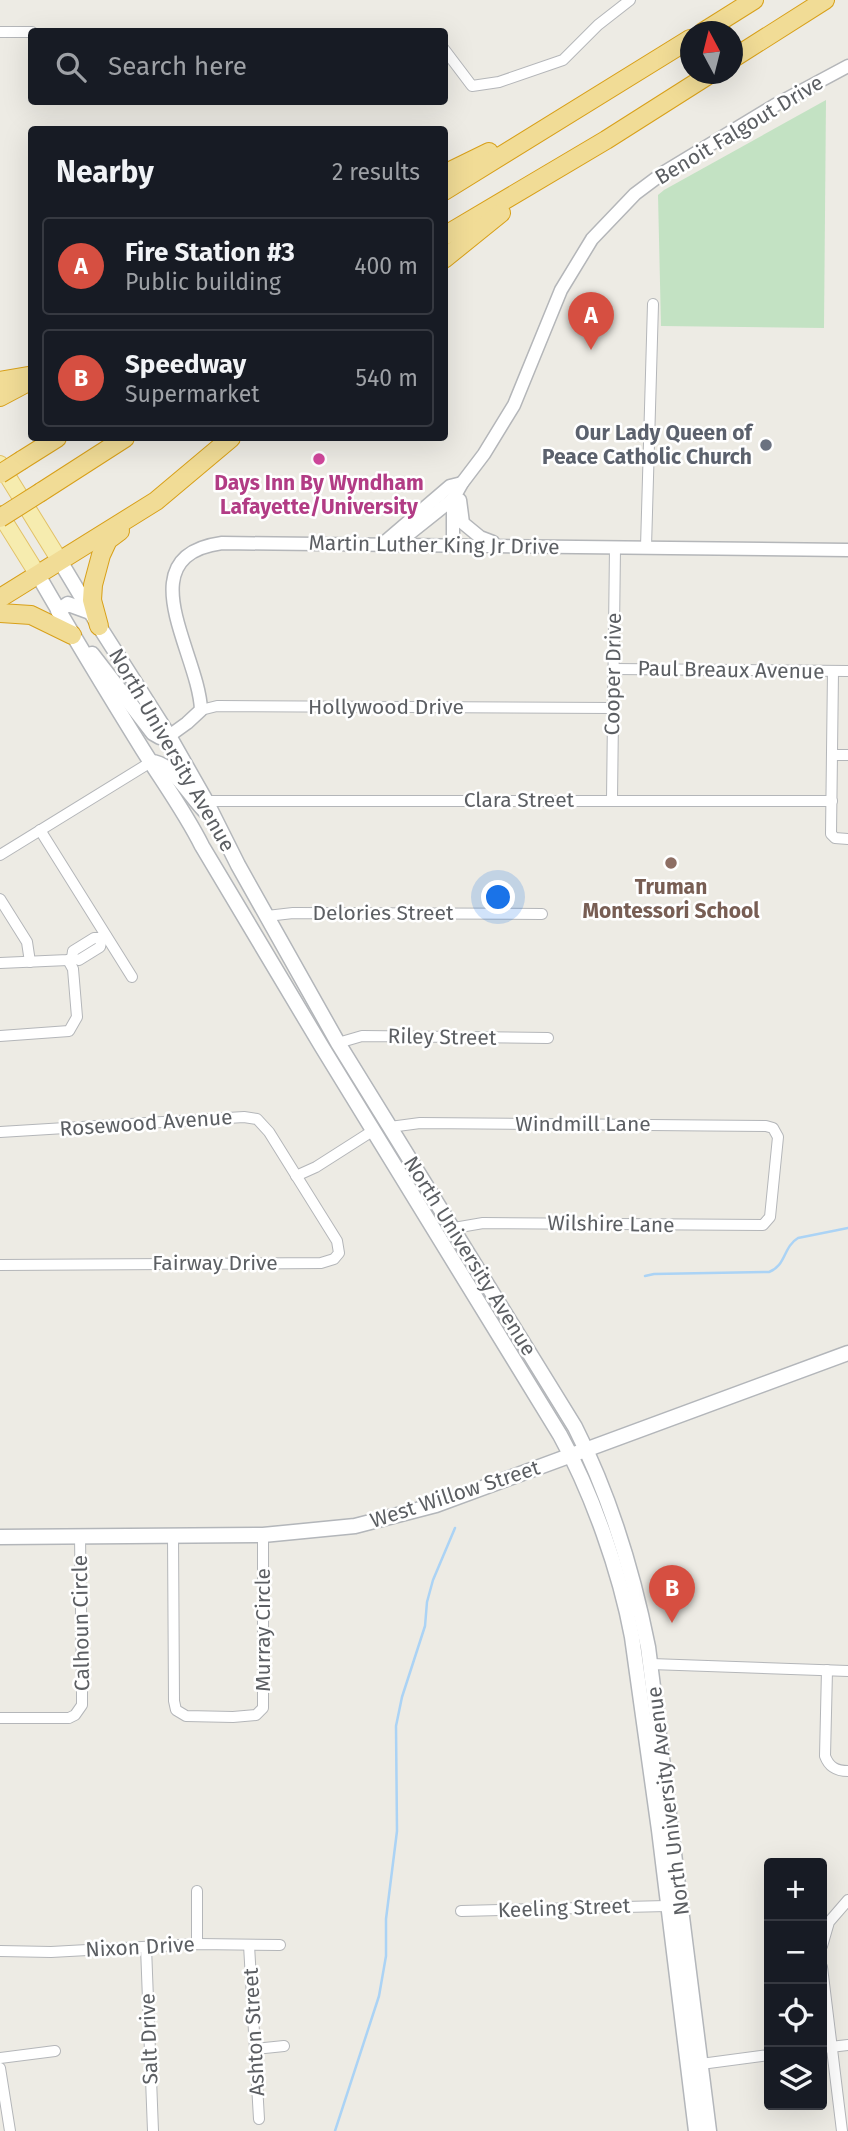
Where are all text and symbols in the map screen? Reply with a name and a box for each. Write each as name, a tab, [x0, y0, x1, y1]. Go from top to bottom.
north arrow	[680, 21, 743, 84]
search box	[28, 28, 448, 105]
icon: search	[52, 48, 90, 86]
text: Search here	[108, 51, 247, 82]
street label: Benoit Falgout Drive	[650, 69, 828, 191]
text: Nearby	[56, 154, 154, 190]
text: 2 results	[332, 158, 420, 186]
text: Fire Station #3	[125, 237, 295, 268]
text: A	[74, 252, 88, 280]
text: 400 m	[354, 252, 418, 280]
text: Public building	[125, 268, 281, 296]
pin: A	[568, 292, 614, 350]
text: Speedway	[125, 349, 246, 380]
text: B	[74, 364, 88, 392]
text: 540 m	[356, 364, 418, 392]
text: Supermarket	[125, 380, 260, 408]
place label: Our Lady Queen of Peace Catholic Church	[542, 420, 755, 470]
marker: Our Lady Queen of Peace Catholic Church	[758, 437, 774, 453]
marker: Days Inn By Wyndham Lafayette/University	[311, 451, 327, 467]
place label: Days Inn By Wyndham Lafayette/University	[214, 470, 424, 520]
street label: Martin Luther King Jr Drive	[308, 530, 560, 560]
street label: Cooper Drive	[599, 612, 627, 736]
street label: North University Avenue	[103, 644, 241, 856]
street label: Paul Breaux Avenue	[637, 655, 825, 685]
street label: Hollywood Drive	[308, 694, 464, 720]
street label: Clara Street	[464, 787, 575, 813]
marker: Truman Montessori School	[663, 855, 679, 871]
place label: Truman Montessori School	[583, 874, 760, 924]
your location	[481, 880, 515, 914]
street label: Delories Street	[312, 900, 454, 926]
street label: Riley Street	[387, 1023, 497, 1051]
street label: Rosewood Avenue	[59, 1104, 233, 1142]
street label: Windmill Lane	[515, 1111, 651, 1137]
street label: North University Avenue	[398, 1151, 542, 1361]
street label: Wilshire Lane	[547, 1210, 675, 1238]
street label: Fairway Drive	[152, 1250, 278, 1276]
street label: West Willow Street	[367, 1454, 544, 1534]
street label: Calhoun Circle	[67, 1555, 95, 1691]
pin: B	[649, 1565, 695, 1623]
street label: Murray Circle	[250, 1568, 276, 1692]
street label: North University Avenue	[641, 1685, 695, 1917]
map controls	[764, 1858, 827, 2110]
button: +	[764, 1858, 827, 1921]
street label: Keeling Street	[497, 1893, 631, 1923]
button: −	[764, 1921, 827, 1984]
street label: Nixon Drive	[85, 1931, 195, 1963]
street label: Ashton Street	[238, 1967, 270, 2097]
button: locate	[764, 1984, 827, 2047]
street label: Salt Drive	[134, 1993, 164, 2085]
button: layers	[764, 2047, 827, 2110]

